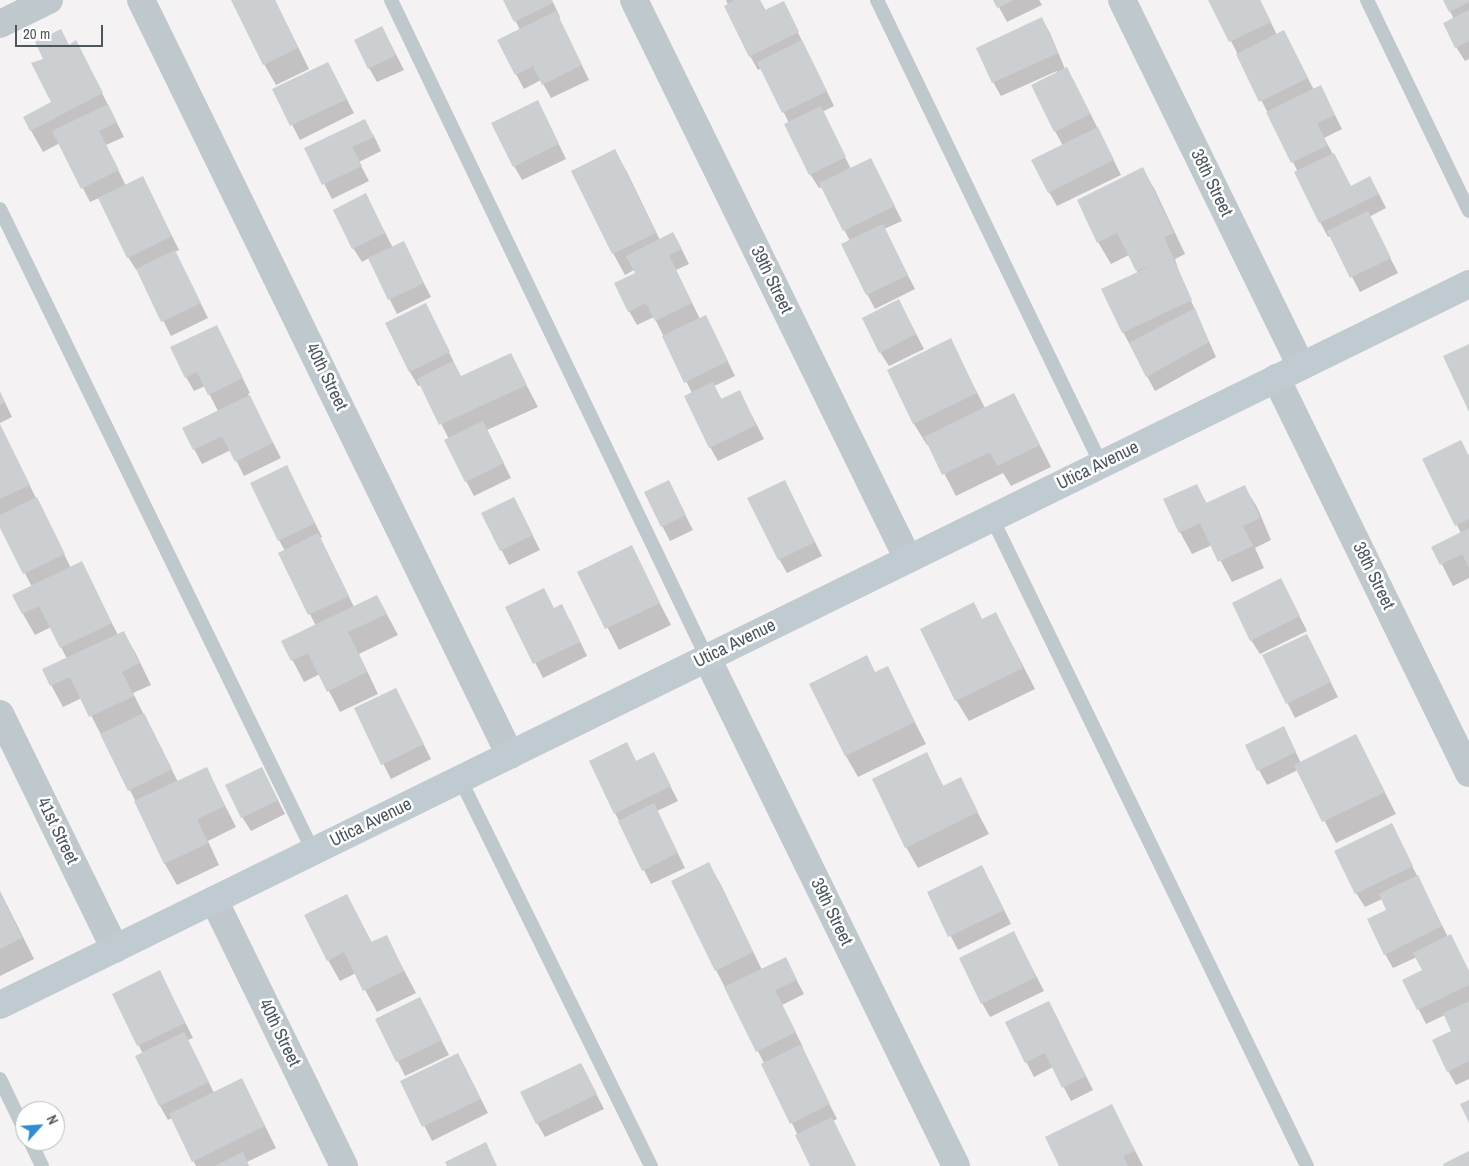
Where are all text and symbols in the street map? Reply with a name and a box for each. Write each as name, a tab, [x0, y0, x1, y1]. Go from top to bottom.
scale bar	[18, 15, 105, 47]
text: 20 m	[23, 23, 50, 44]
street label: 38th Street	[1185, 146, 1237, 220]
street label: 39th Street	[745, 243, 797, 317]
street label: 40th Street	[300, 340, 352, 414]
street label: Utica Avenue	[1054, 437, 1142, 495]
street label: 38th Street	[1347, 539, 1399, 613]
street label: Utica Avenue	[691, 615, 779, 673]
street label: 41st Street	[32, 794, 82, 868]
street label: Utica Avenue	[327, 794, 415, 852]
street label: 39th Street	[805, 875, 857, 949]
street label: 40th Street	[253, 996, 305, 1070]
north arrow	[15, 1101, 65, 1151]
text: N	[43, 1112, 62, 1128]

